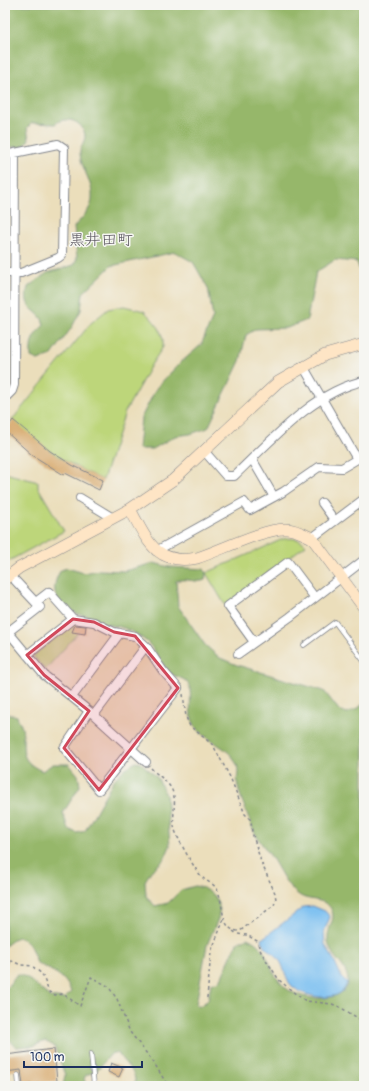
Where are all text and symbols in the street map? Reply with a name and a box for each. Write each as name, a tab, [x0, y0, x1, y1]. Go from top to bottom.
district label: 黒井田町	[69, 230, 133, 250]
scale bar	[24, 1043, 142, 1069]
text: 100 m	[30, 1050, 65, 1065]

